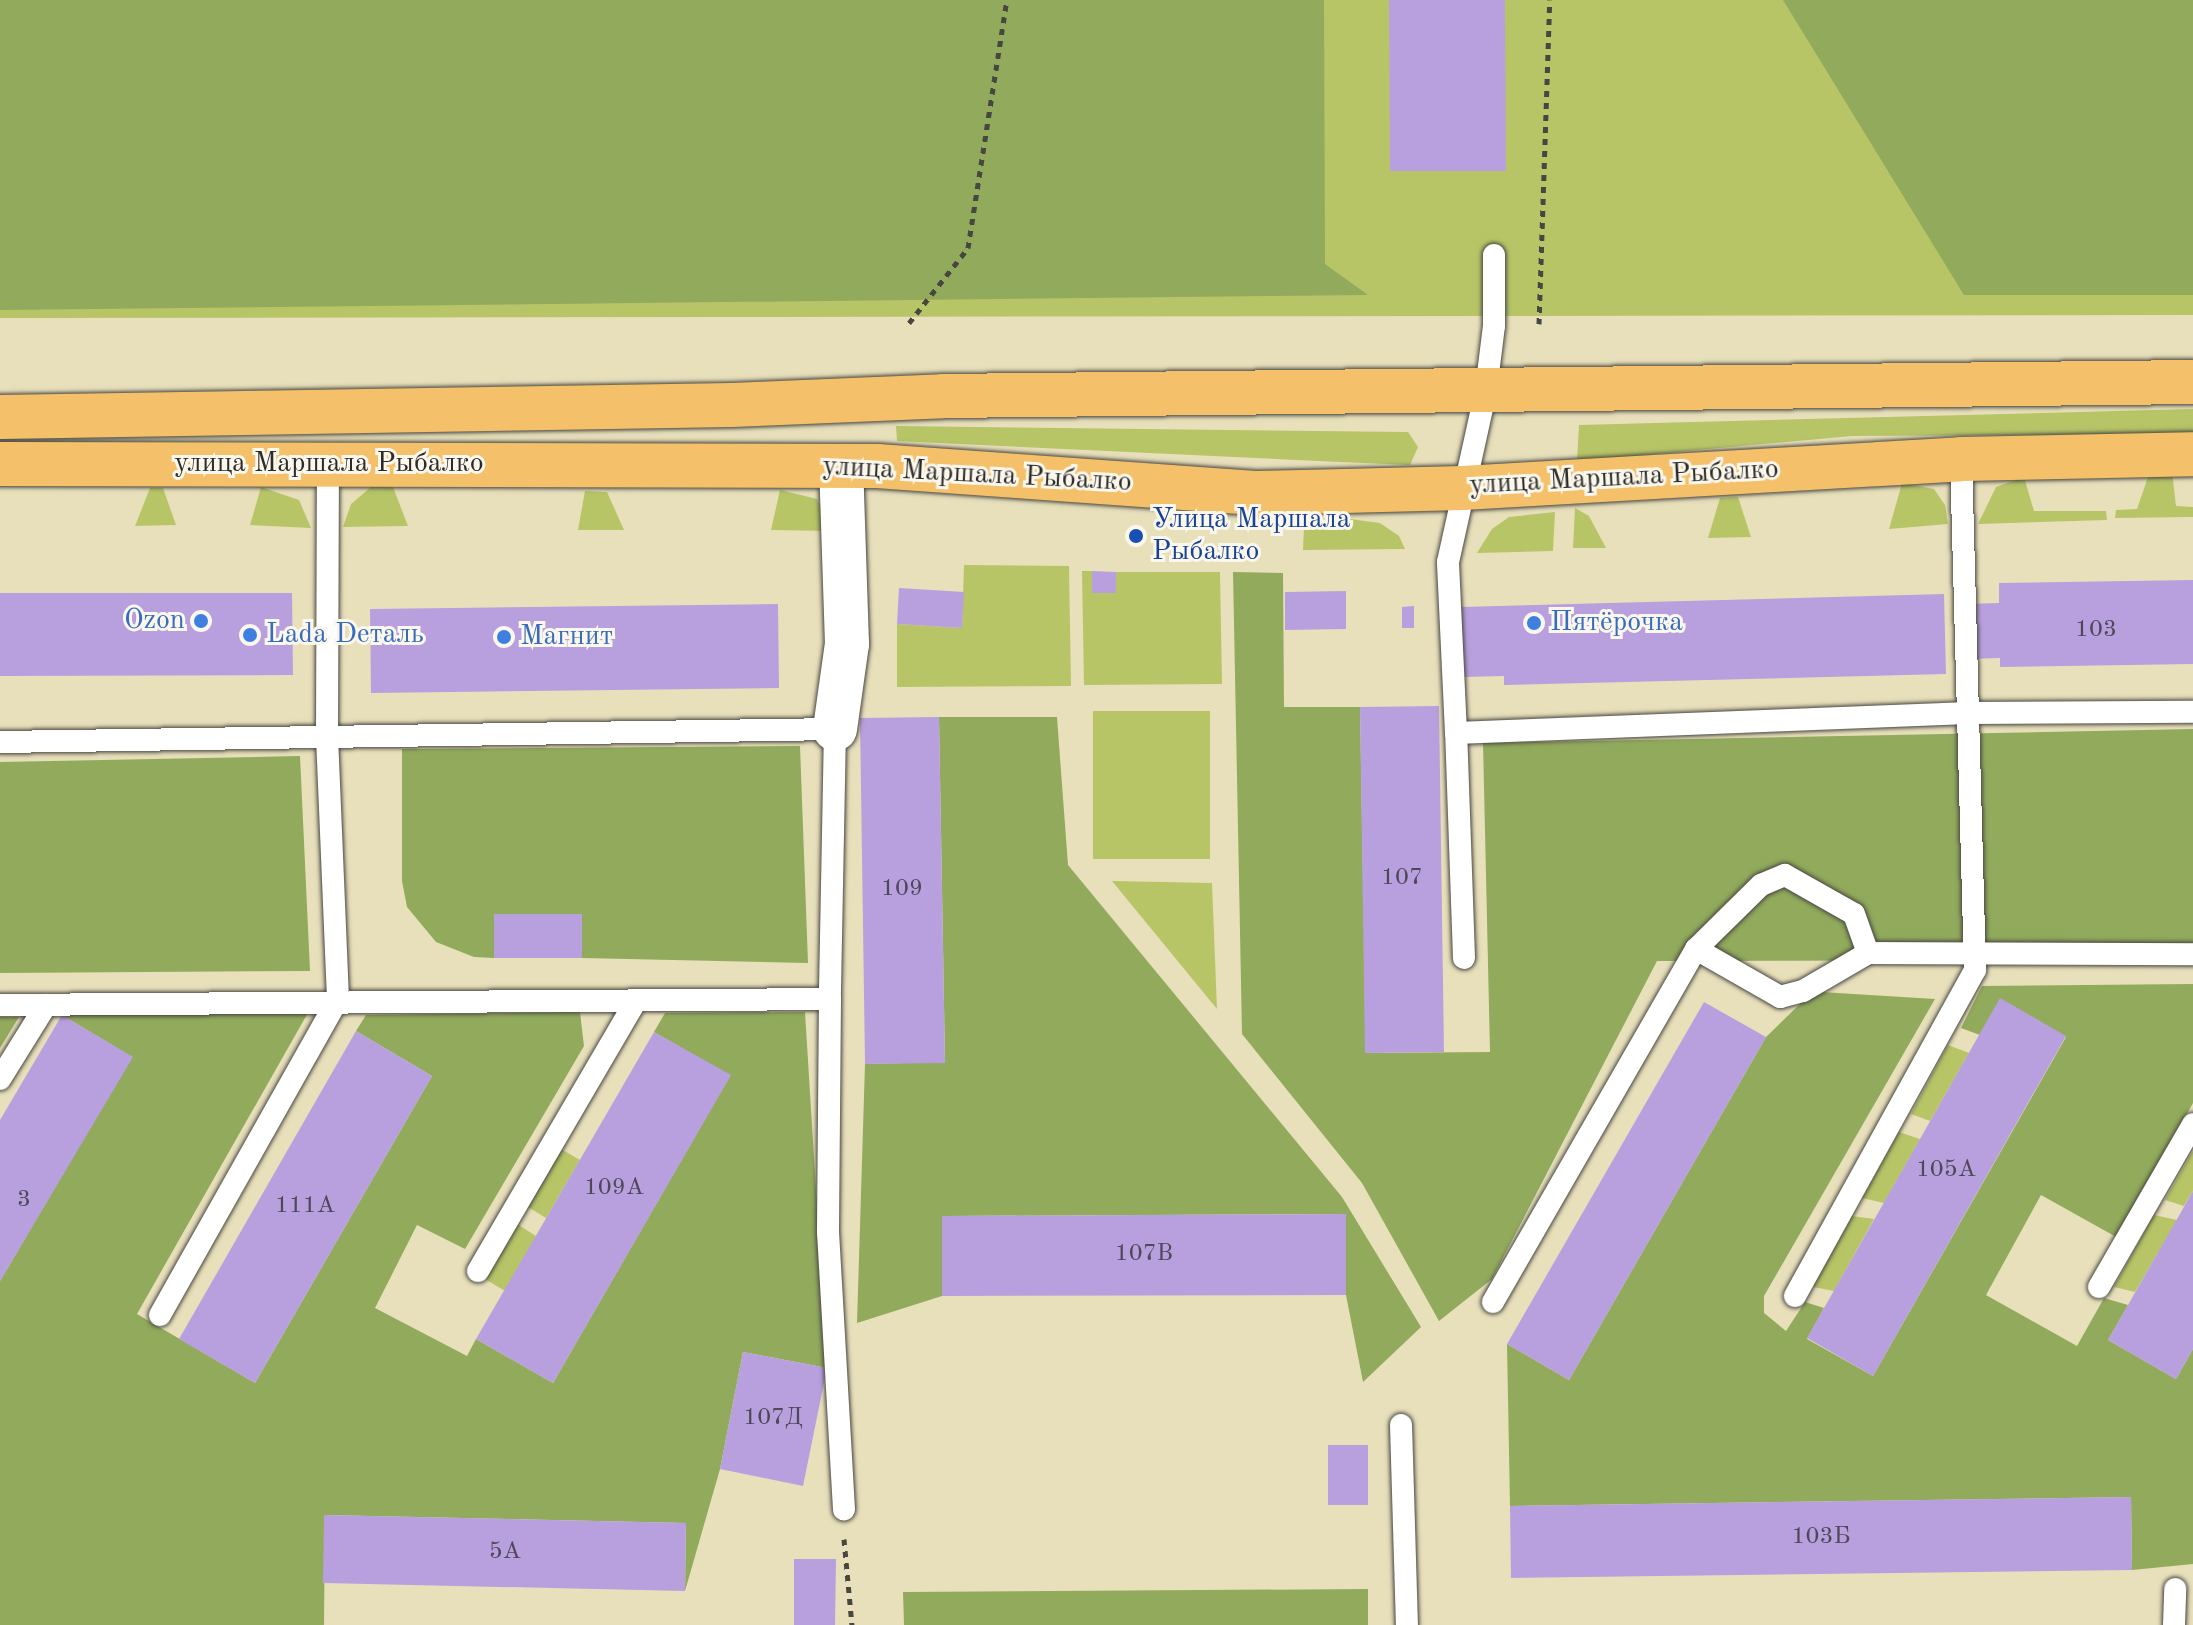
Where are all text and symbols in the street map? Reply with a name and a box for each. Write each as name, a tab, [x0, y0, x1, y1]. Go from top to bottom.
street label: улица Маршала Рыбалко	[174, 447, 484, 481]
street label: улица Маршала Рыбалко	[822, 450, 1132, 500]
street label: улица Маршала Рыбалко	[1469, 453, 1779, 503]
place label: Улица Маршала Рыбалко	[1152, 503, 1351, 569]
marker: Улица Маршала Рыбалко	[1127, 527, 1145, 545]
place label: Ozon	[124, 604, 185, 638]
place label: Пятёрочка	[1550, 606, 1683, 640]
marker: Ozon	[192, 612, 210, 630]
marker: Пятёрочка	[1525, 614, 1543, 632]
house number: 103	[2075, 617, 2117, 645]
place label: Lada Dеталь	[266, 618, 424, 652]
place label: Магнит	[520, 620, 613, 654]
marker: Lada Dеталь	[241, 626, 259, 644]
marker: Магнит	[495, 628, 513, 646]
house number: 107	[1381, 865, 1423, 893]
house number: 109	[881, 876, 923, 904]
house number: 105А	[1916, 1157, 1976, 1185]
house number: 109А	[584, 1175, 644, 1203]
house number: 3	[17, 1187, 31, 1215]
house number: 111А	[275, 1193, 335, 1221]
house number: 107В	[1115, 1241, 1173, 1269]
house number: 107Д	[743, 1405, 803, 1433]
house number: 103Б	[1792, 1524, 1850, 1552]
house number: 5А	[489, 1539, 521, 1567]

